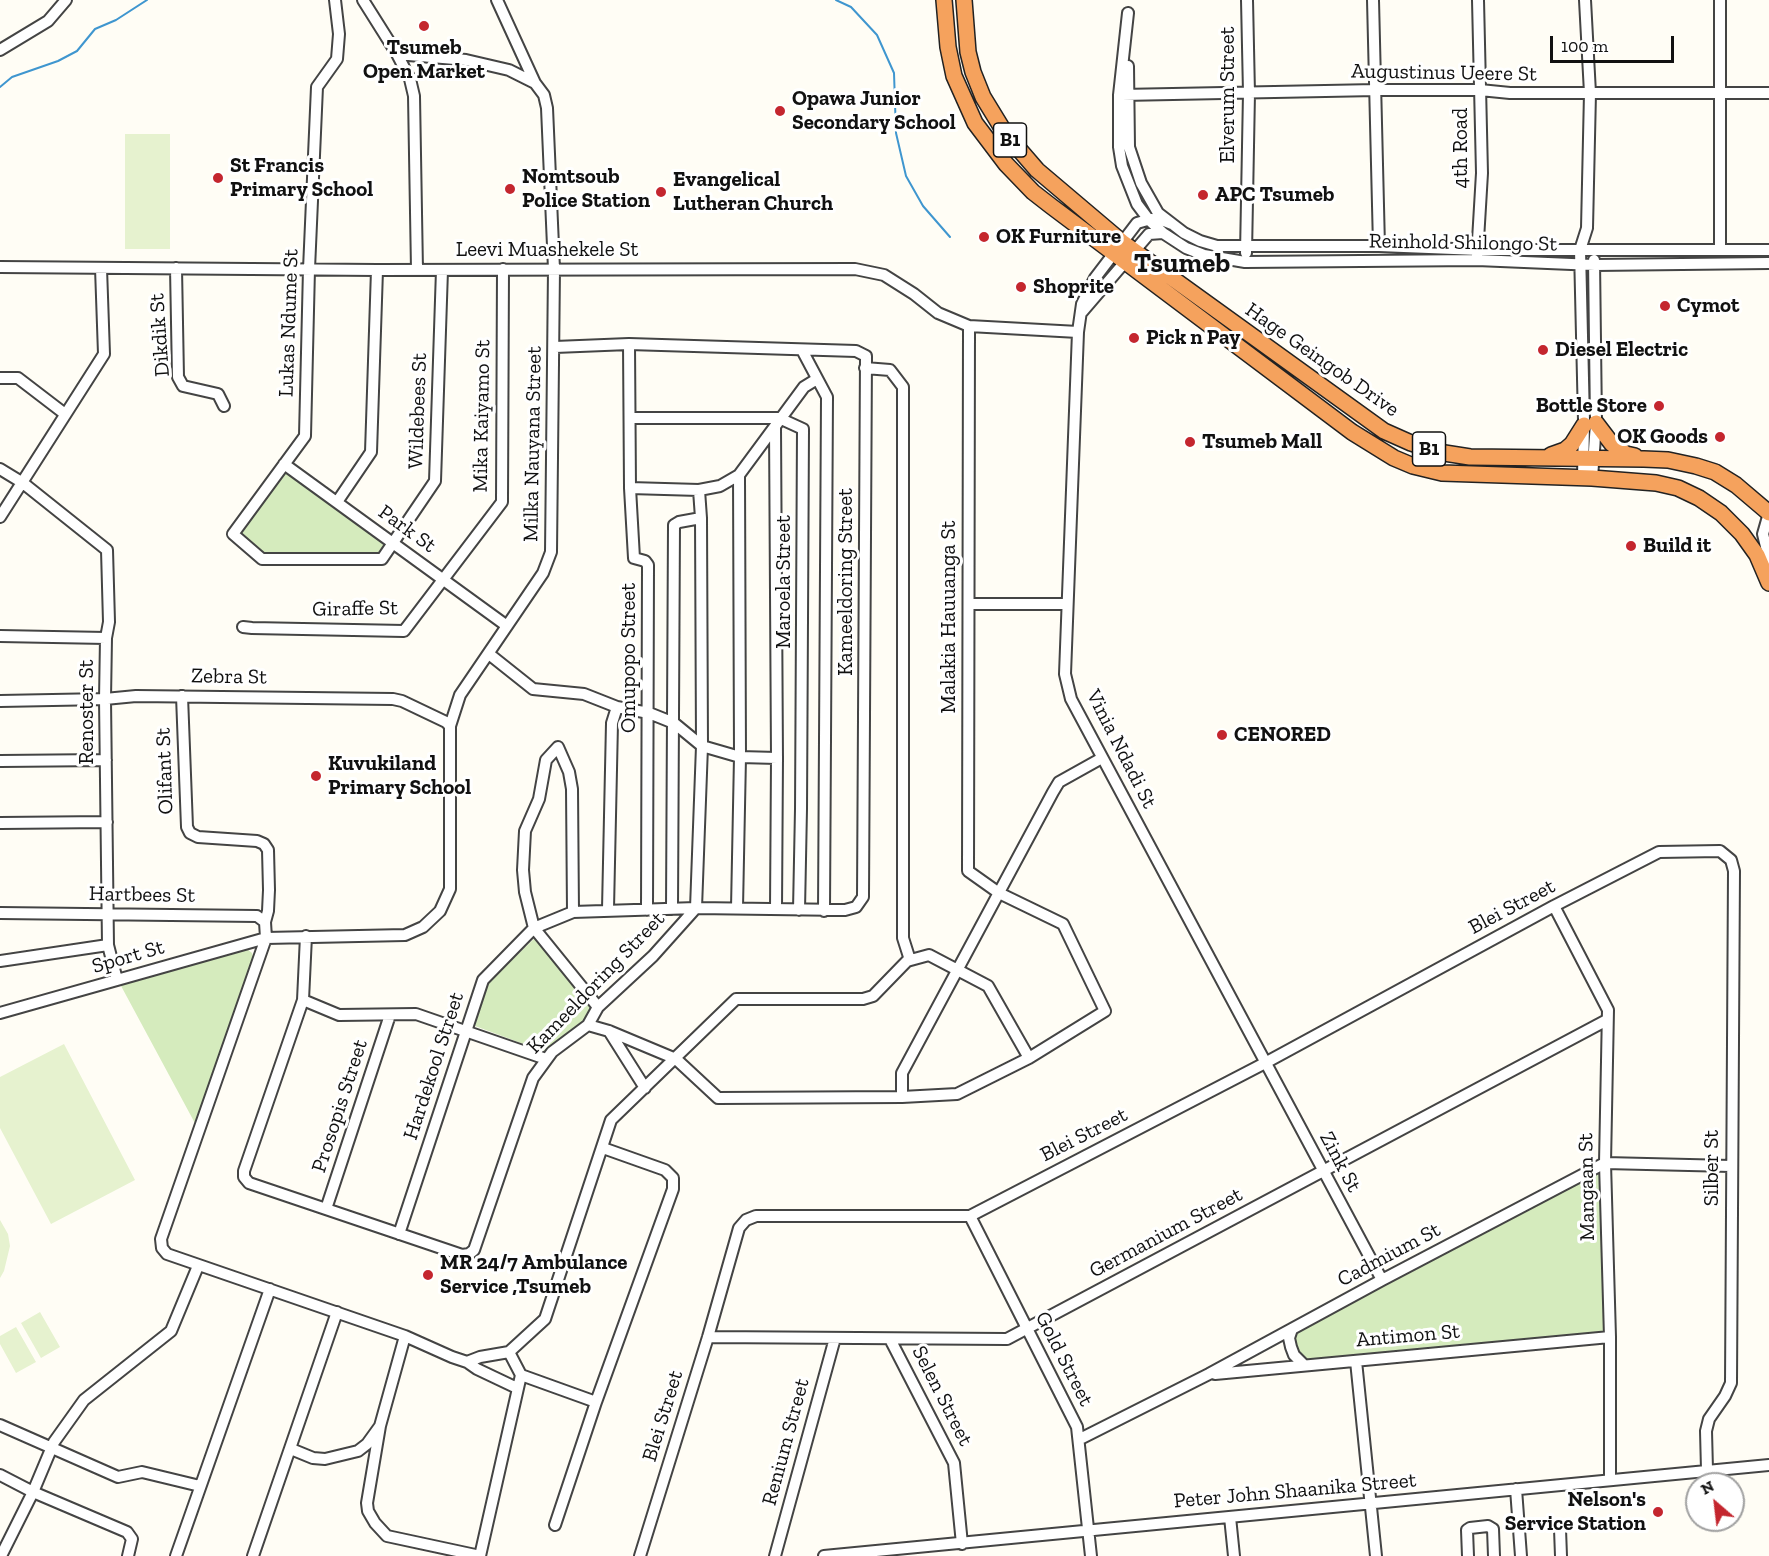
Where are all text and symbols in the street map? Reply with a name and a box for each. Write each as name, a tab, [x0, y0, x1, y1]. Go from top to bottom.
marker: Tsumeb Open Market	[417, 19, 431, 33]
scale bar	[1553, 24, 1678, 62]
street label: Elverum Street	[1215, 27, 1241, 163]
place label: Tsumeb Open Market	[363, 35, 485, 85]
text: 100 m	[1561, 35, 1608, 57]
street label: Augustinus Ueere St	[1351, 59, 1537, 87]
place label: Opawa Junior Secondary School	[792, 86, 956, 136]
marker: Opawa Junior Secondary School	[773, 104, 787, 118]
street label: 4th Road	[1448, 108, 1474, 188]
road number: B1	[994, 123, 1026, 157]
place label: St Francis Primary School	[230, 153, 373, 203]
place label: Nomtsoub Police Station	[522, 164, 650, 214]
place label: Evangelical Lutheran Church	[673, 167, 833, 217]
marker: St Francis Primary School	[211, 171, 225, 185]
marker: Nomtsoub Police Station	[503, 182, 517, 196]
place label: APC Tsumeb	[1215, 182, 1334, 208]
marker: Evangelical Lutheran Church	[654, 185, 668, 199]
marker: APC Tsumeb	[1196, 188, 1210, 202]
place label: OK Furniture	[996, 224, 1121, 250]
street label: Reinhold Shilongo St	[1369, 229, 1557, 257]
marker: OK Furniture	[977, 230, 991, 244]
street label: Leevi Muashekele St	[456, 237, 638, 263]
street label: Lukas Ndume St	[274, 248, 304, 398]
district label: Tsumeb	[1134, 248, 1230, 280]
place label: Shoprite	[1033, 274, 1114, 300]
marker: Shoprite	[1014, 280, 1028, 294]
street label: Dikdik St	[145, 293, 175, 377]
place label: Cymot	[1677, 293, 1739, 319]
street label: Hage Geingob Drive	[1240, 298, 1404, 422]
marker: Cymot	[1658, 299, 1672, 313]
place label: Pick n Pay	[1146, 325, 1240, 351]
marker: Pick n Pay	[1127, 331, 1141, 345]
place label: Diesel Electric	[1555, 337, 1688, 363]
street label: Mika Kaiyamo St	[468, 339, 496, 493]
marker: Diesel Electric	[1536, 343, 1550, 357]
street label: Milka Nauyana Street	[519, 346, 547, 542]
street label: Wildebees St	[403, 353, 433, 469]
place label: Bottle Store	[1536, 393, 1647, 419]
marker: Bottle Store	[1652, 399, 1666, 413]
place label: OK Goods	[1617, 424, 1708, 450]
place label: Tsumeb Mall	[1202, 429, 1322, 455]
marker: OK Goods	[1713, 430, 1727, 444]
road number: B1	[1412, 432, 1446, 466]
marker: Tsumeb Mall	[1183, 435, 1197, 449]
street label: Kameeldoring Street	[833, 488, 859, 676]
street label: Park St	[373, 500, 441, 558]
street label: Maroela Street	[771, 515, 797, 649]
street label: Malakia Hauuanga St	[936, 521, 962, 713]
place label: Build it	[1643, 533, 1711, 559]
marker: Build it	[1624, 539, 1638, 553]
street label: Omupopo Street	[616, 583, 642, 733]
street label: Giraffe St	[312, 596, 398, 622]
street label: Renoster St	[74, 660, 100, 764]
street label: Zebra St	[191, 664, 267, 690]
street label: Vinia Ndadi St	[1080, 685, 1162, 813]
place label: CENORED	[1234, 722, 1331, 748]
street label: Olifant St	[151, 727, 179, 815]
marker: CENORED	[1215, 728, 1229, 742]
place label: Kuvukiland Primary School	[328, 751, 471, 801]
marker: Kuvukiland Primary School	[309, 769, 323, 783]
street label: Blei Street	[1465, 874, 1559, 940]
street label: Hartbees St	[89, 881, 195, 909]
street label: Kameeldoring Street	[522, 907, 670, 1059]
street label: Sport St	[89, 935, 167, 979]
street label: Hardekool Street	[398, 989, 470, 1143]
street label: Prosopis Street	[307, 1036, 373, 1176]
street label: Blei Street	[1036, 1102, 1132, 1168]
street label: Zink St	[1314, 1128, 1366, 1196]
street label: Silber St	[1699, 1130, 1725, 1206]
street label: Mangaan St	[1573, 1133, 1601, 1241]
street label: Germanium Street	[1085, 1182, 1247, 1284]
street label: Cadmium St	[1333, 1217, 1445, 1293]
place label: MR 24/7 Ambulance Service ,Tsumeb	[440, 1250, 627, 1300]
marker: MR 24/7 Ambulance Service ,Tsumeb	[421, 1268, 435, 1282]
street label: Gold Street	[1030, 1308, 1098, 1410]
street label: Antimon St	[1355, 1319, 1461, 1353]
street label: Selen Street	[906, 1342, 978, 1450]
street label: Blei Street	[637, 1367, 689, 1465]
street label: Renium Street	[757, 1376, 815, 1508]
street label: Peter John Shaanika Street	[1173, 1468, 1417, 1514]
north arrow	[1685, 1472, 1745, 1532]
text: N	[1697, 1476, 1717, 1499]
place label: Nelson's Service Station	[1505, 1487, 1646, 1537]
marker: Nelson's Service Station	[1651, 1505, 1665, 1519]

